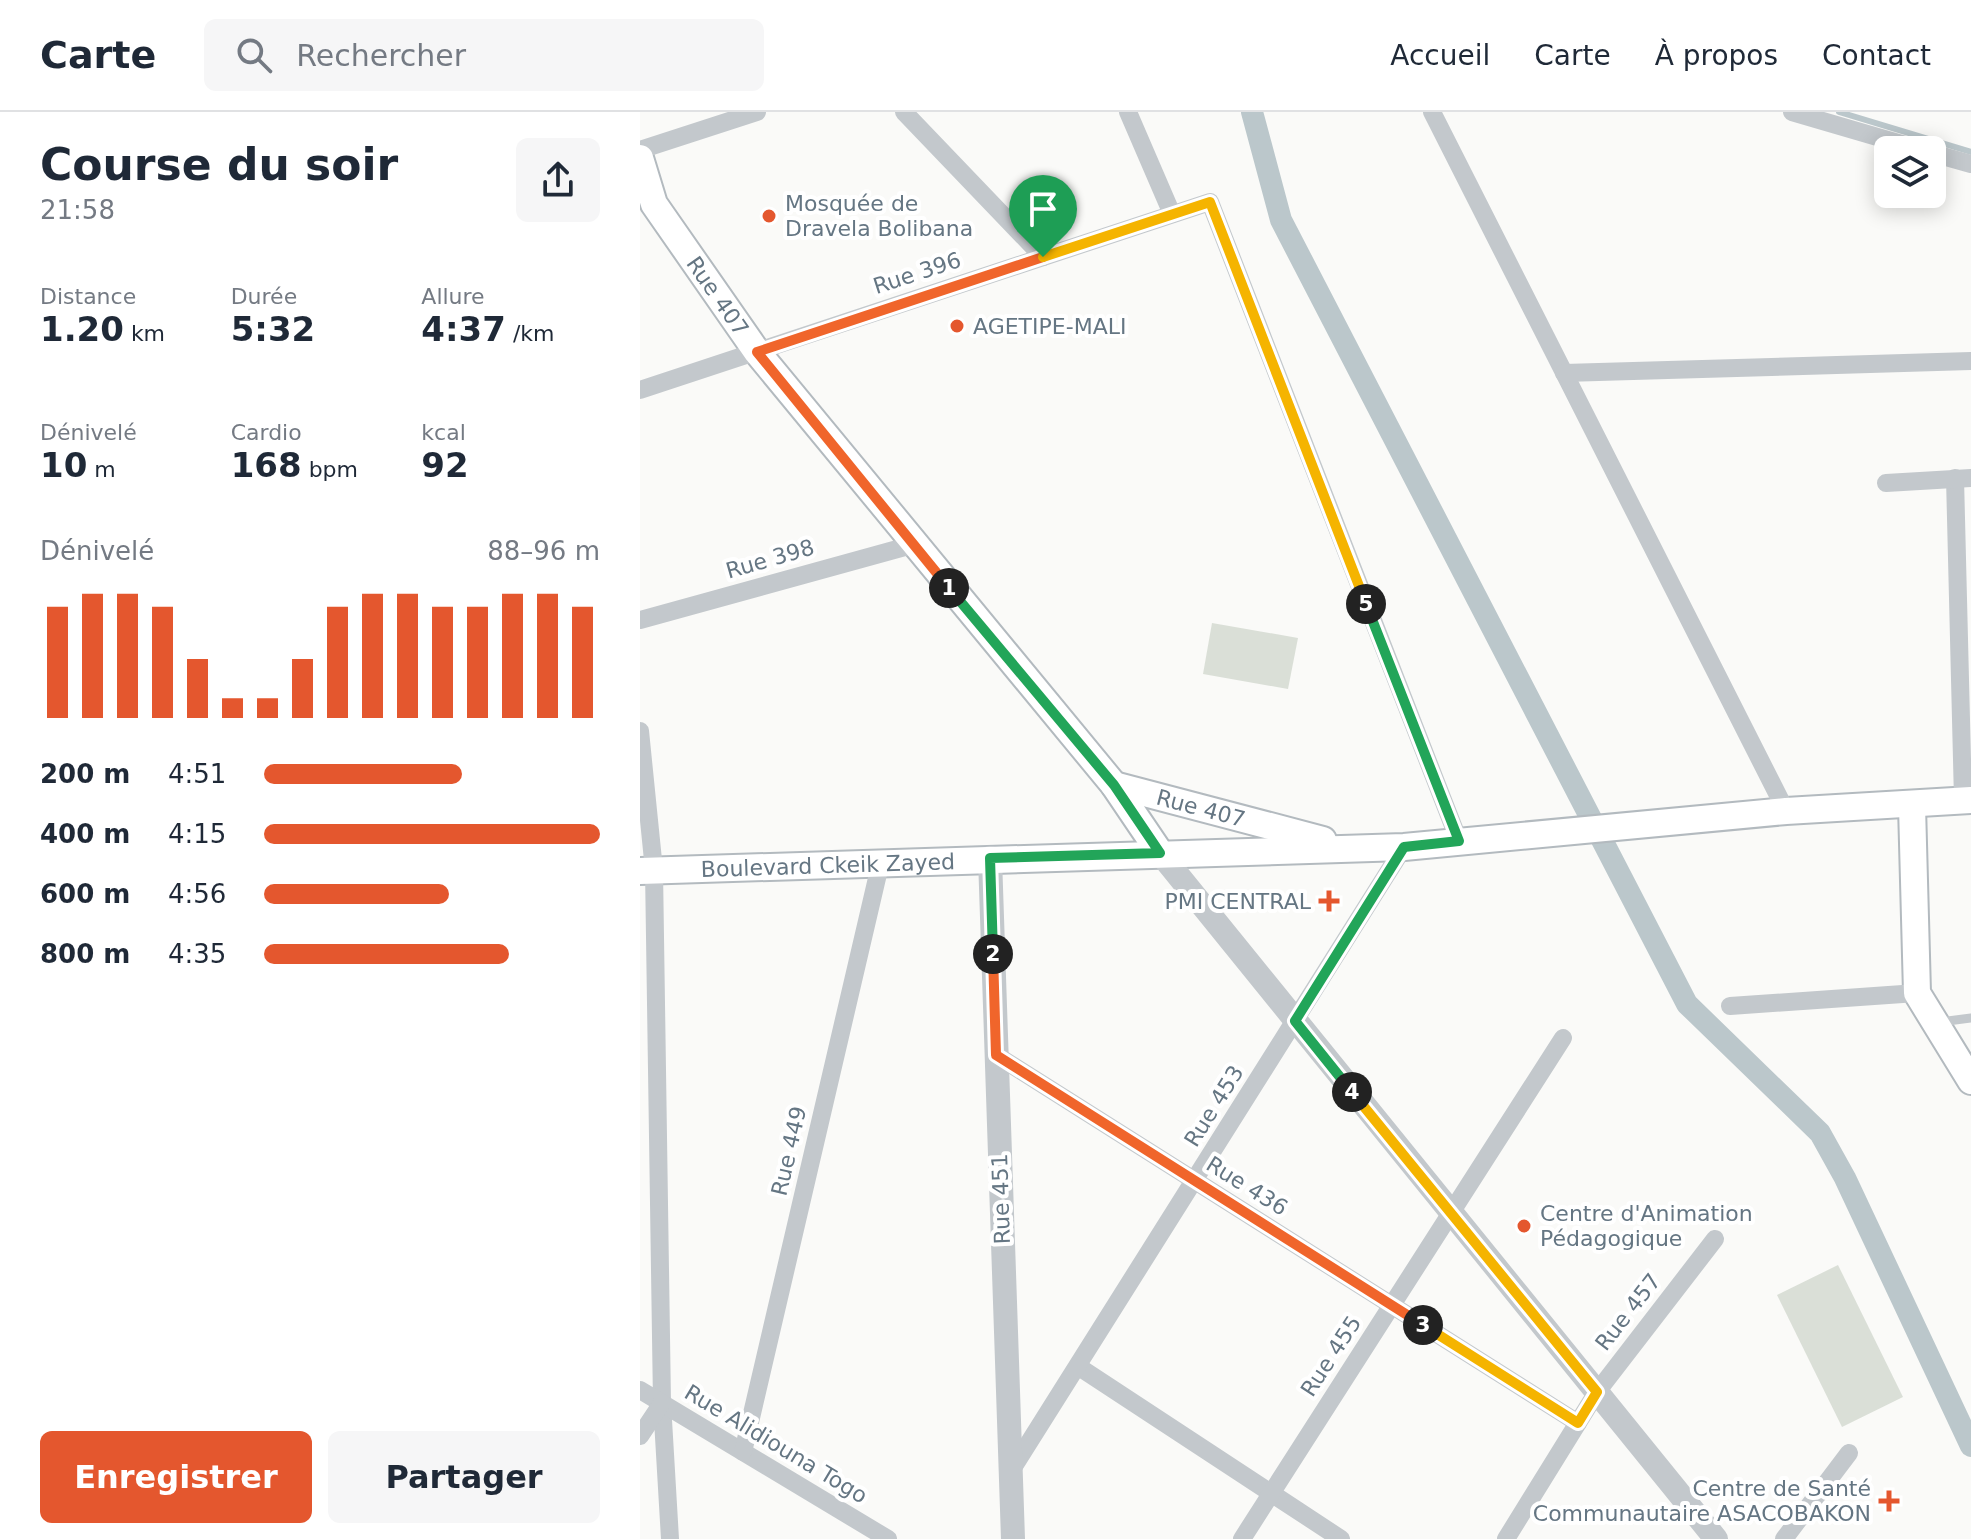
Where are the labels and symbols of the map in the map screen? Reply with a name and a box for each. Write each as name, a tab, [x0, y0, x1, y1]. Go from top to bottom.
pin	[1009, 175, 1077, 257]
place label: Mosquée de Dravela Bolibana	[785, 191, 973, 241]
marker: Mosquée de Dravela Bolibana	[760, 207, 778, 225]
street label: Rue 396	[870, 247, 964, 299]
street label: Rue 407	[682, 251, 754, 340]
place label: AGETIPE-MALI	[973, 314, 1126, 339]
marker: AGETIPE-MALI	[948, 317, 966, 335]
street label: Rue 398	[723, 534, 817, 584]
pin: 1	[929, 568, 969, 608]
pin: 5	[1346, 584, 1386, 624]
street label: Rue 407	[1154, 784, 1248, 832]
street label: Boulevard Ckeik Zayed	[700, 849, 955, 882]
place label: PMI CENTRAL	[1164, 889, 1312, 914]
marker: PMI CENTRAL	[1318, 890, 1340, 912]
pin: 2	[973, 934, 1013, 974]
street label: Rue 453	[1179, 1061, 1249, 1151]
pin: 4	[1332, 1072, 1372, 1112]
street label: Rue 449	[767, 1104, 811, 1198]
street label: Rue 436	[1202, 1151, 1292, 1221]
street label: Rue 451	[987, 1153, 1015, 1245]
place label: Centre d'Animation Pédagogique	[1540, 1201, 1753, 1251]
marker: Centre d'Animation Pédagogique	[1515, 1217, 1533, 1235]
street label: Rue 457	[1590, 1269, 1666, 1355]
pin: 3	[1403, 1305, 1443, 1345]
street label: Rue 455	[1296, 1311, 1366, 1401]
street label: Rue Alidiouna Togo	[680, 1380, 872, 1508]
place label: Centre de Santé Communautaire ASACOBAKON	[1533, 1476, 1871, 1526]
marker: Centre de Santé Communautaire ASACOBAKON	[1878, 1490, 1900, 1512]

